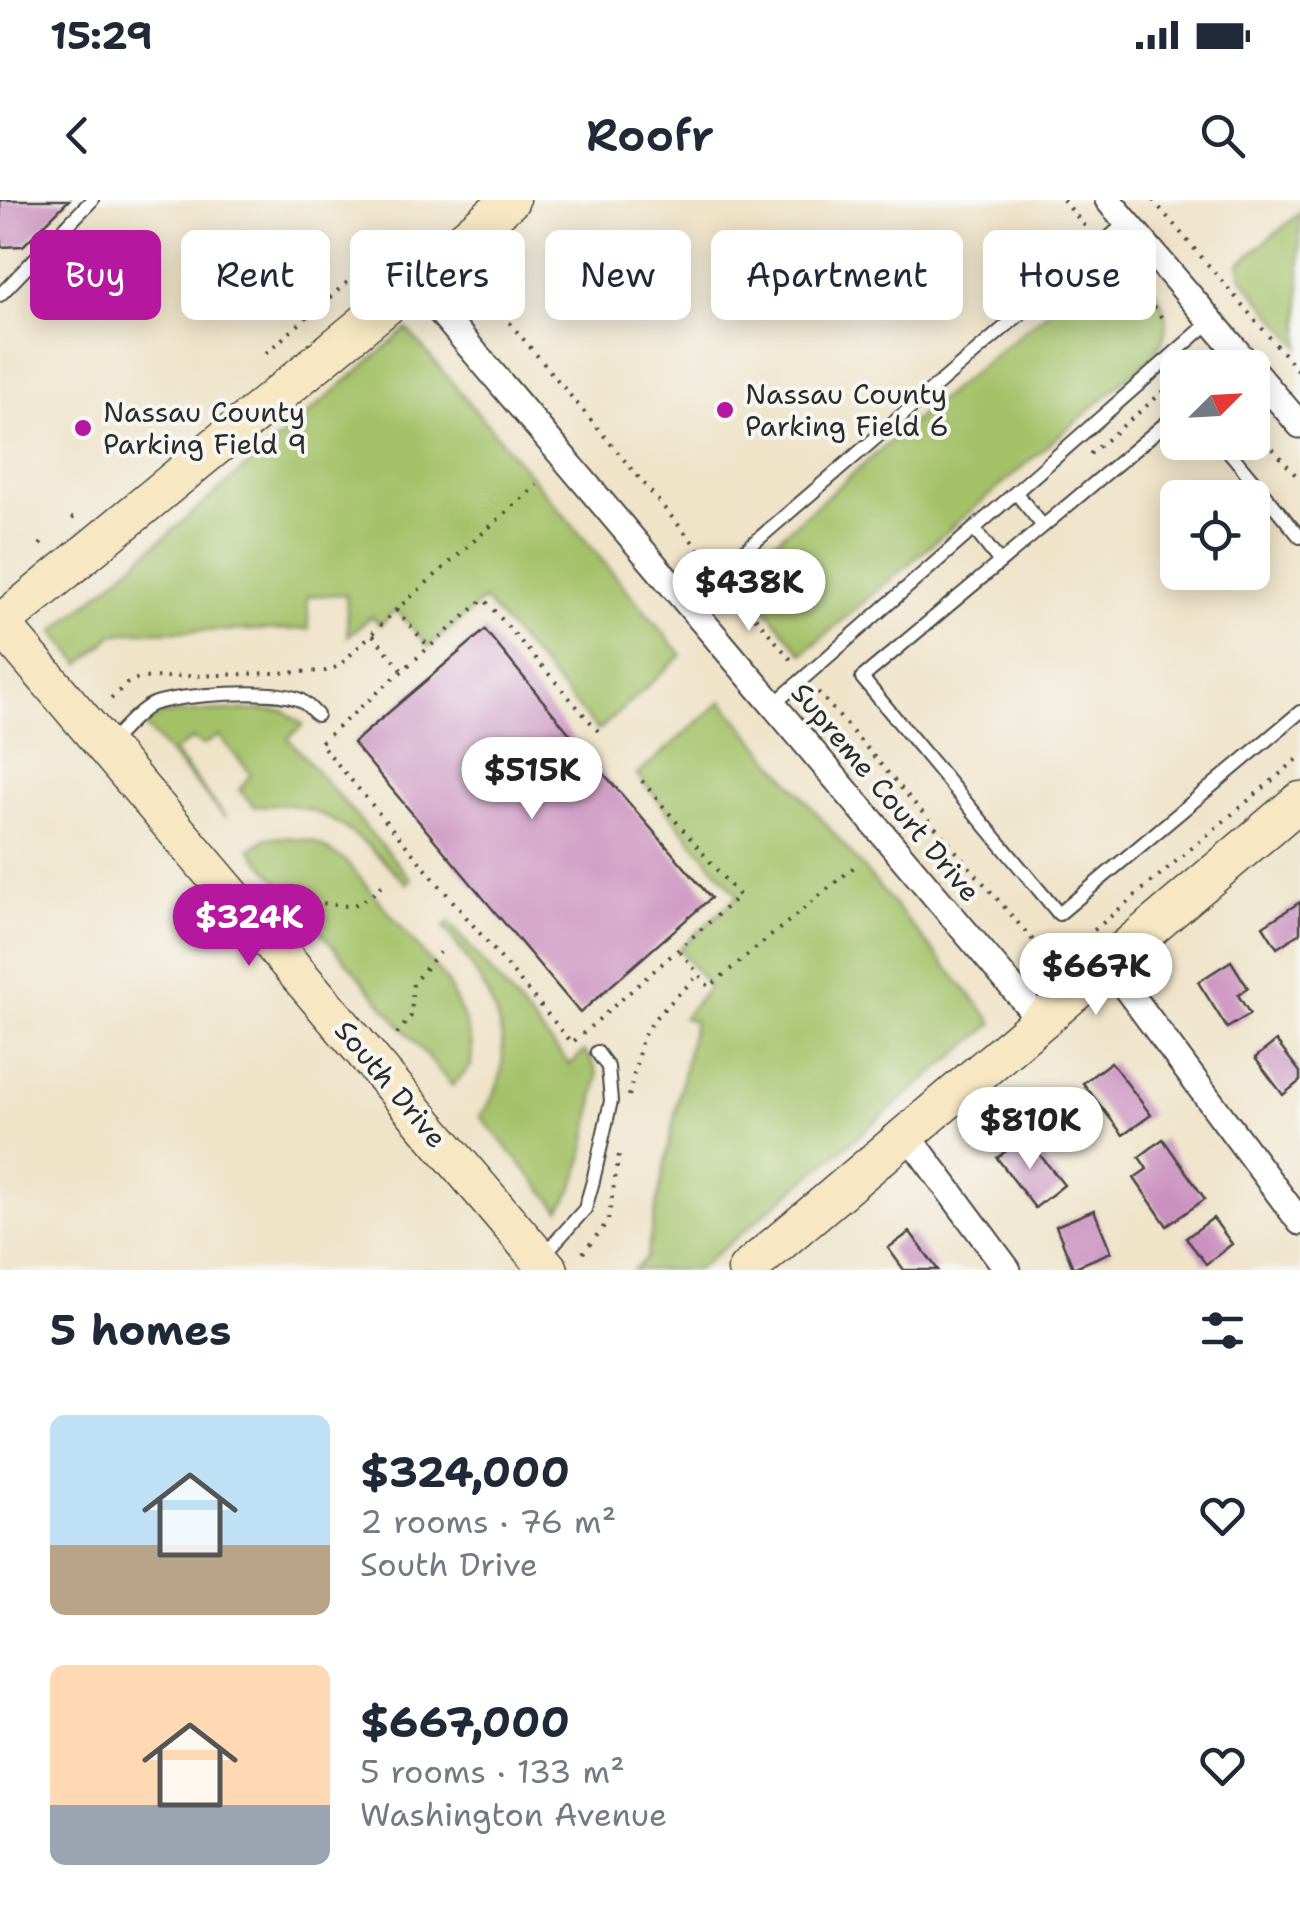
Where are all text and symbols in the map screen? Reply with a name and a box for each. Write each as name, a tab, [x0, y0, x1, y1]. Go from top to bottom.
text: 15:29	[50, 10, 153, 61]
text: Roofr	[586, 105, 714, 165]
icon: back	[50, 108, 105, 163]
icon: search	[1195, 108, 1250, 163]
chip: Buy	[30, 230, 161, 320]
chip: Rent	[181, 230, 330, 320]
chip: Filters	[350, 230, 525, 320]
chip: New	[545, 230, 691, 320]
chip: Apartment	[711, 230, 963, 320]
chip: House	[983, 230, 1156, 320]
north arrow	[1160, 350, 1270, 460]
map controls	[1160, 350, 1270, 590]
place label: Nassau County Parking Field 6	[745, 375, 949, 445]
place label: Nassau County Parking Field 9	[103, 393, 307, 463]
marker: Nassau County Parking Field 6	[714, 399, 736, 421]
marker: Nassau County Parking Field 9	[72, 417, 94, 439]
button: locate	[1160, 480, 1270, 590]
pin: $438K	[679, 549, 819, 634]
text: $438K	[694, 560, 804, 603]
street label: Supreme Court Drive	[783, 674, 989, 910]
pin: $515K	[462, 737, 602, 822]
text: $515K	[483, 748, 581, 791]
pin: $324K	[179, 884, 319, 969]
text: $324K	[195, 895, 303, 938]
pin: $667K	[1026, 933, 1166, 1018]
text: $667K	[1041, 944, 1151, 987]
street label: South Drive	[326, 1012, 456, 1156]
pin: $810K	[960, 1087, 1100, 1172]
text: $810K	[979, 1098, 1081, 1141]
text: 5 homes	[50, 1302, 231, 1358]
icon: filters	[1195, 1303, 1250, 1358]
text: $324,000	[360, 1444, 570, 1500]
icon: home	[130, 1455, 250, 1575]
icon: heart	[1195, 1488, 1250, 1543]
text: 2 rooms · 76 m²	[360, 1500, 616, 1543]
text: South Drive	[360, 1543, 538, 1586]
text: $667,000	[360, 1694, 570, 1750]
icon: home	[130, 1705, 250, 1825]
icon: heart	[1195, 1738, 1250, 1793]
text: 5 rooms · 133 m²	[360, 1750, 625, 1793]
text: Washington Avenue	[360, 1793, 667, 1836]

